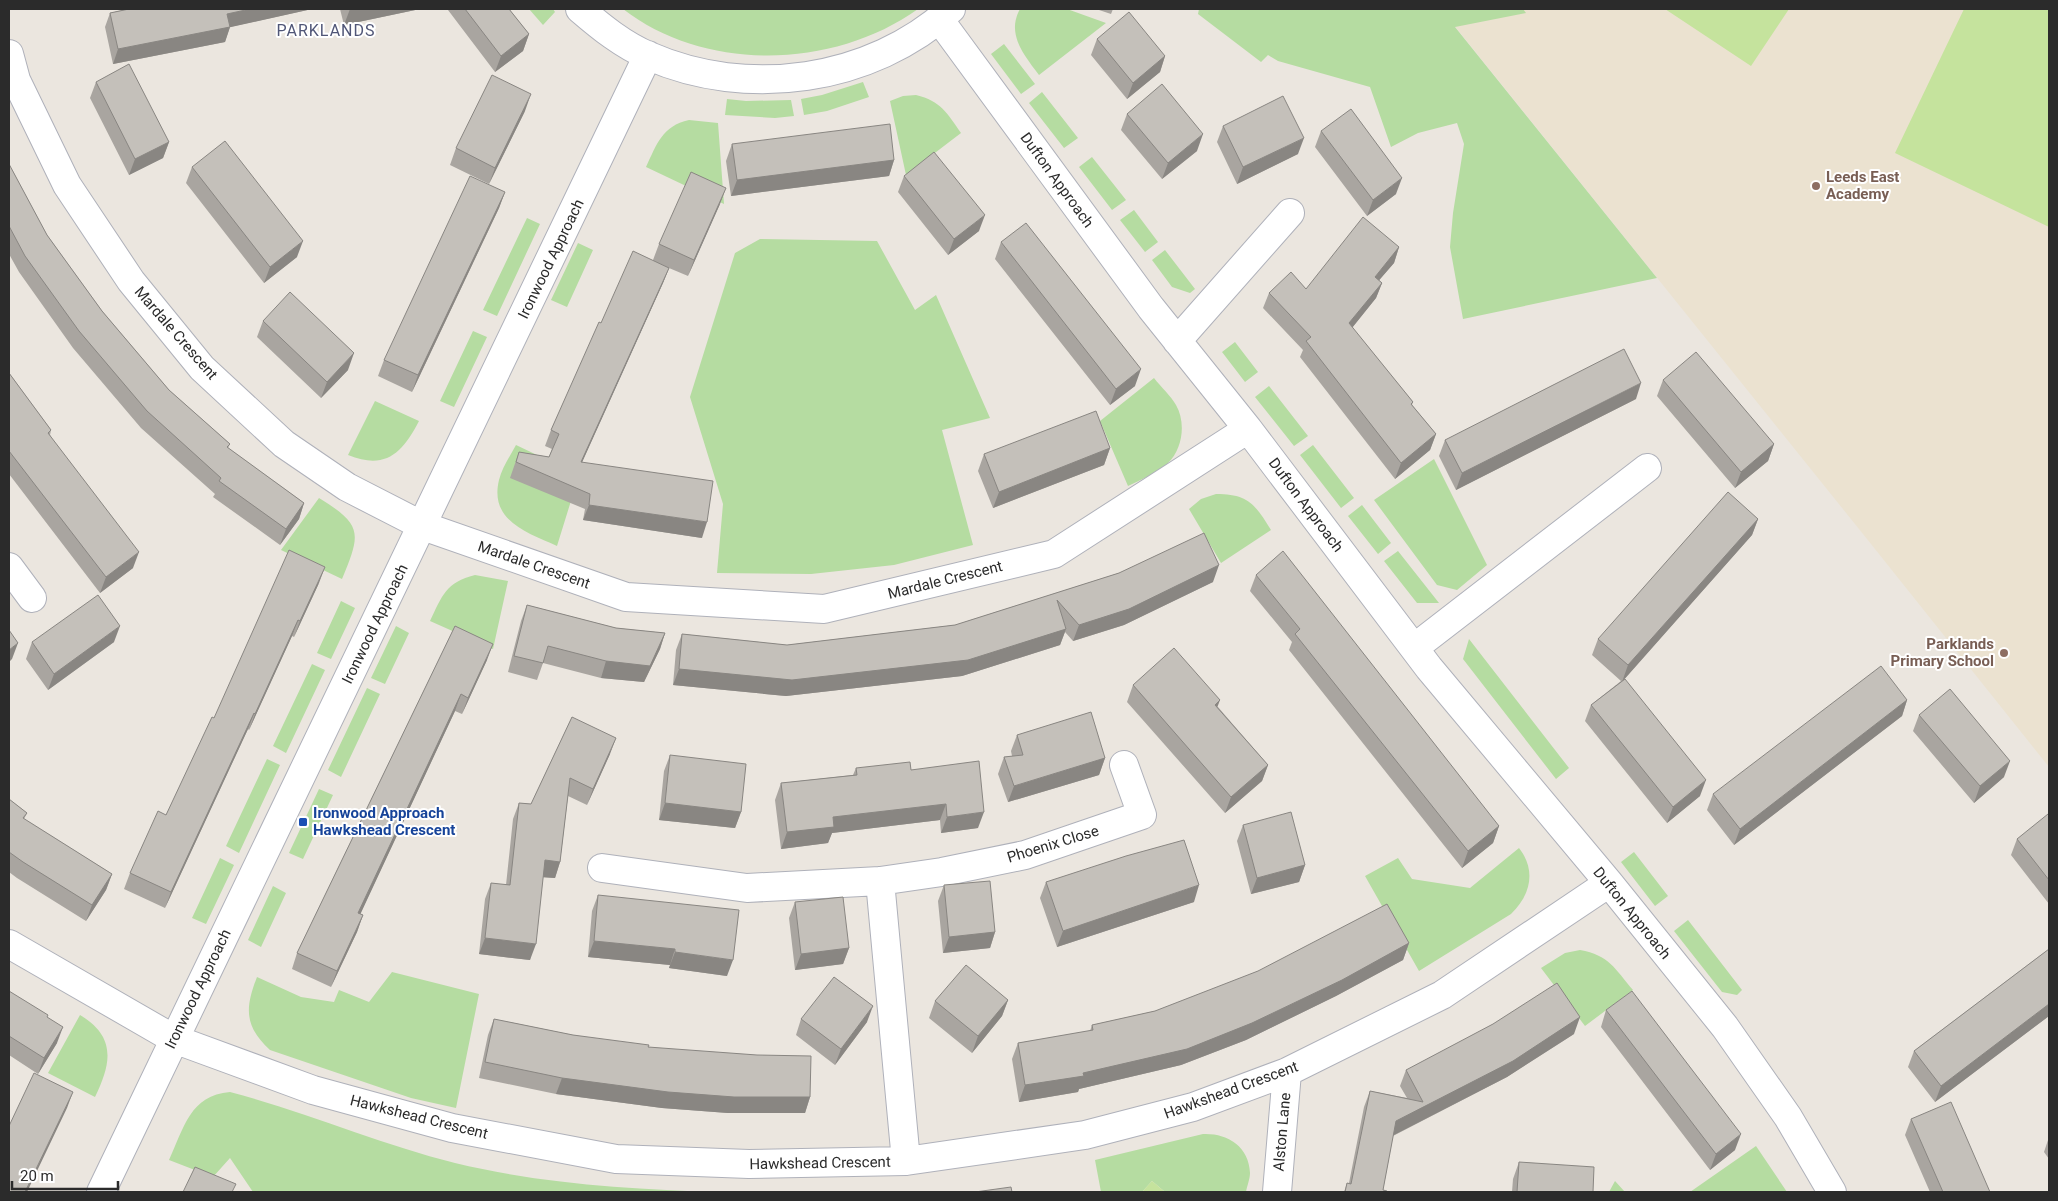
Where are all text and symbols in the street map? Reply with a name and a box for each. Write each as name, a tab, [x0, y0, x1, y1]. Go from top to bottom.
district label: PARKLANDS	[277, 21, 375, 40]
street label: Dufton Approach	[1016, 129, 1098, 231]
place label: Leeds East Academy	[1826, 168, 1899, 203]
marker: Leeds East Academy	[1810, 180, 1822, 192]
street label: Ironwood Approach	[514, 196, 588, 322]
street label: Mardale Crescent	[131, 283, 221, 383]
street label: Dufton Approach	[1265, 454, 1347, 556]
street label: Mardale Crescent	[475, 537, 593, 593]
street label: Mardale Crescent	[886, 557, 1004, 603]
street label: Ironwood Approach	[338, 561, 412, 687]
place label: Parklands Primary School	[1891, 635, 1994, 670]
marker: Parklands Primary School	[1998, 647, 2010, 659]
place label: Ironwood Approach Hawkshead Crescent	[313, 804, 455, 839]
marker: Ironwood Approach Hawkshead Crescent	[297, 816, 309, 828]
street label: Phoenix Close	[1005, 821, 1101, 866]
street label: Dufton Approach	[1589, 863, 1675, 963]
street label: Ironwood Approach	[161, 926, 235, 1052]
street label: Hawkshead Crescent	[1161, 1057, 1301, 1123]
street label: Hawkshead Crescent	[348, 1091, 490, 1143]
street label: Alston Lane	[1270, 1092, 1294, 1172]
street label: Hawkshead Crescent	[749, 1153, 891, 1173]
scale bar	[12, 1158, 119, 1190]
text: 20 m	[20, 1167, 54, 1185]

